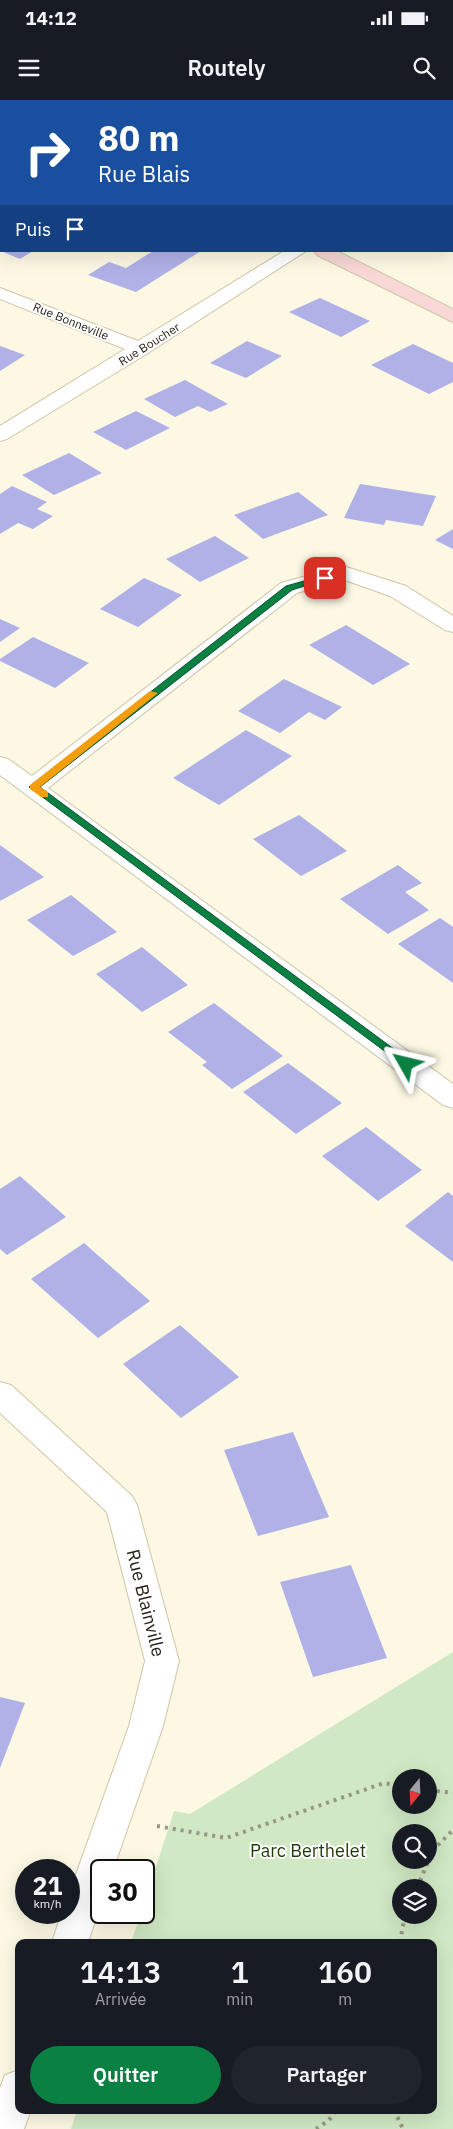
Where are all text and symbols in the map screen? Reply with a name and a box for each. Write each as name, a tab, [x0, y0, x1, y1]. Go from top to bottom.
text: 14:12	[25, 6, 77, 30]
text: Routely	[188, 53, 265, 82]
icon: menu	[15, 54, 43, 82]
icon: search	[410, 54, 438, 82]
text: 80 m	[98, 115, 180, 161]
icon: right	[15, 120, 80, 185]
text: Rue Blais	[98, 159, 190, 188]
icon: arrive	[61, 215, 89, 243]
text: Puis	[15, 217, 51, 241]
street label: Rue Bonneville	[31, 299, 112, 343]
street label: Rue Boucher	[116, 319, 183, 369]
pin	[304, 557, 346, 599]
icon: arrive	[311, 564, 339, 592]
position arrow	[379, 1037, 431, 1089]
street label: Rue Blainville	[122, 1547, 170, 1659]
north arrow	[392, 1769, 438, 1814]
map controls	[392, 1769, 437, 1924]
button: search	[392, 1824, 437, 1869]
park label: Parc Berthelet	[250, 1839, 366, 1862]
speed limit sign: 30	[90, 1859, 155, 1924]
text: 21	[32, 1869, 63, 1902]
button: layers	[392, 1879, 437, 1924]
text: km/h	[33, 1896, 62, 1911]
text: 14:13	[80, 1952, 161, 1991]
text: 1	[231, 1952, 249, 1991]
text: 160	[318, 1952, 372, 1991]
text: Arrivée	[95, 1989, 146, 2009]
text: min	[226, 1989, 253, 2009]
text: m	[338, 1989, 352, 2009]
button: Quitter	[30, 2046, 221, 2104]
button: Partager	[231, 2046, 422, 2104]

